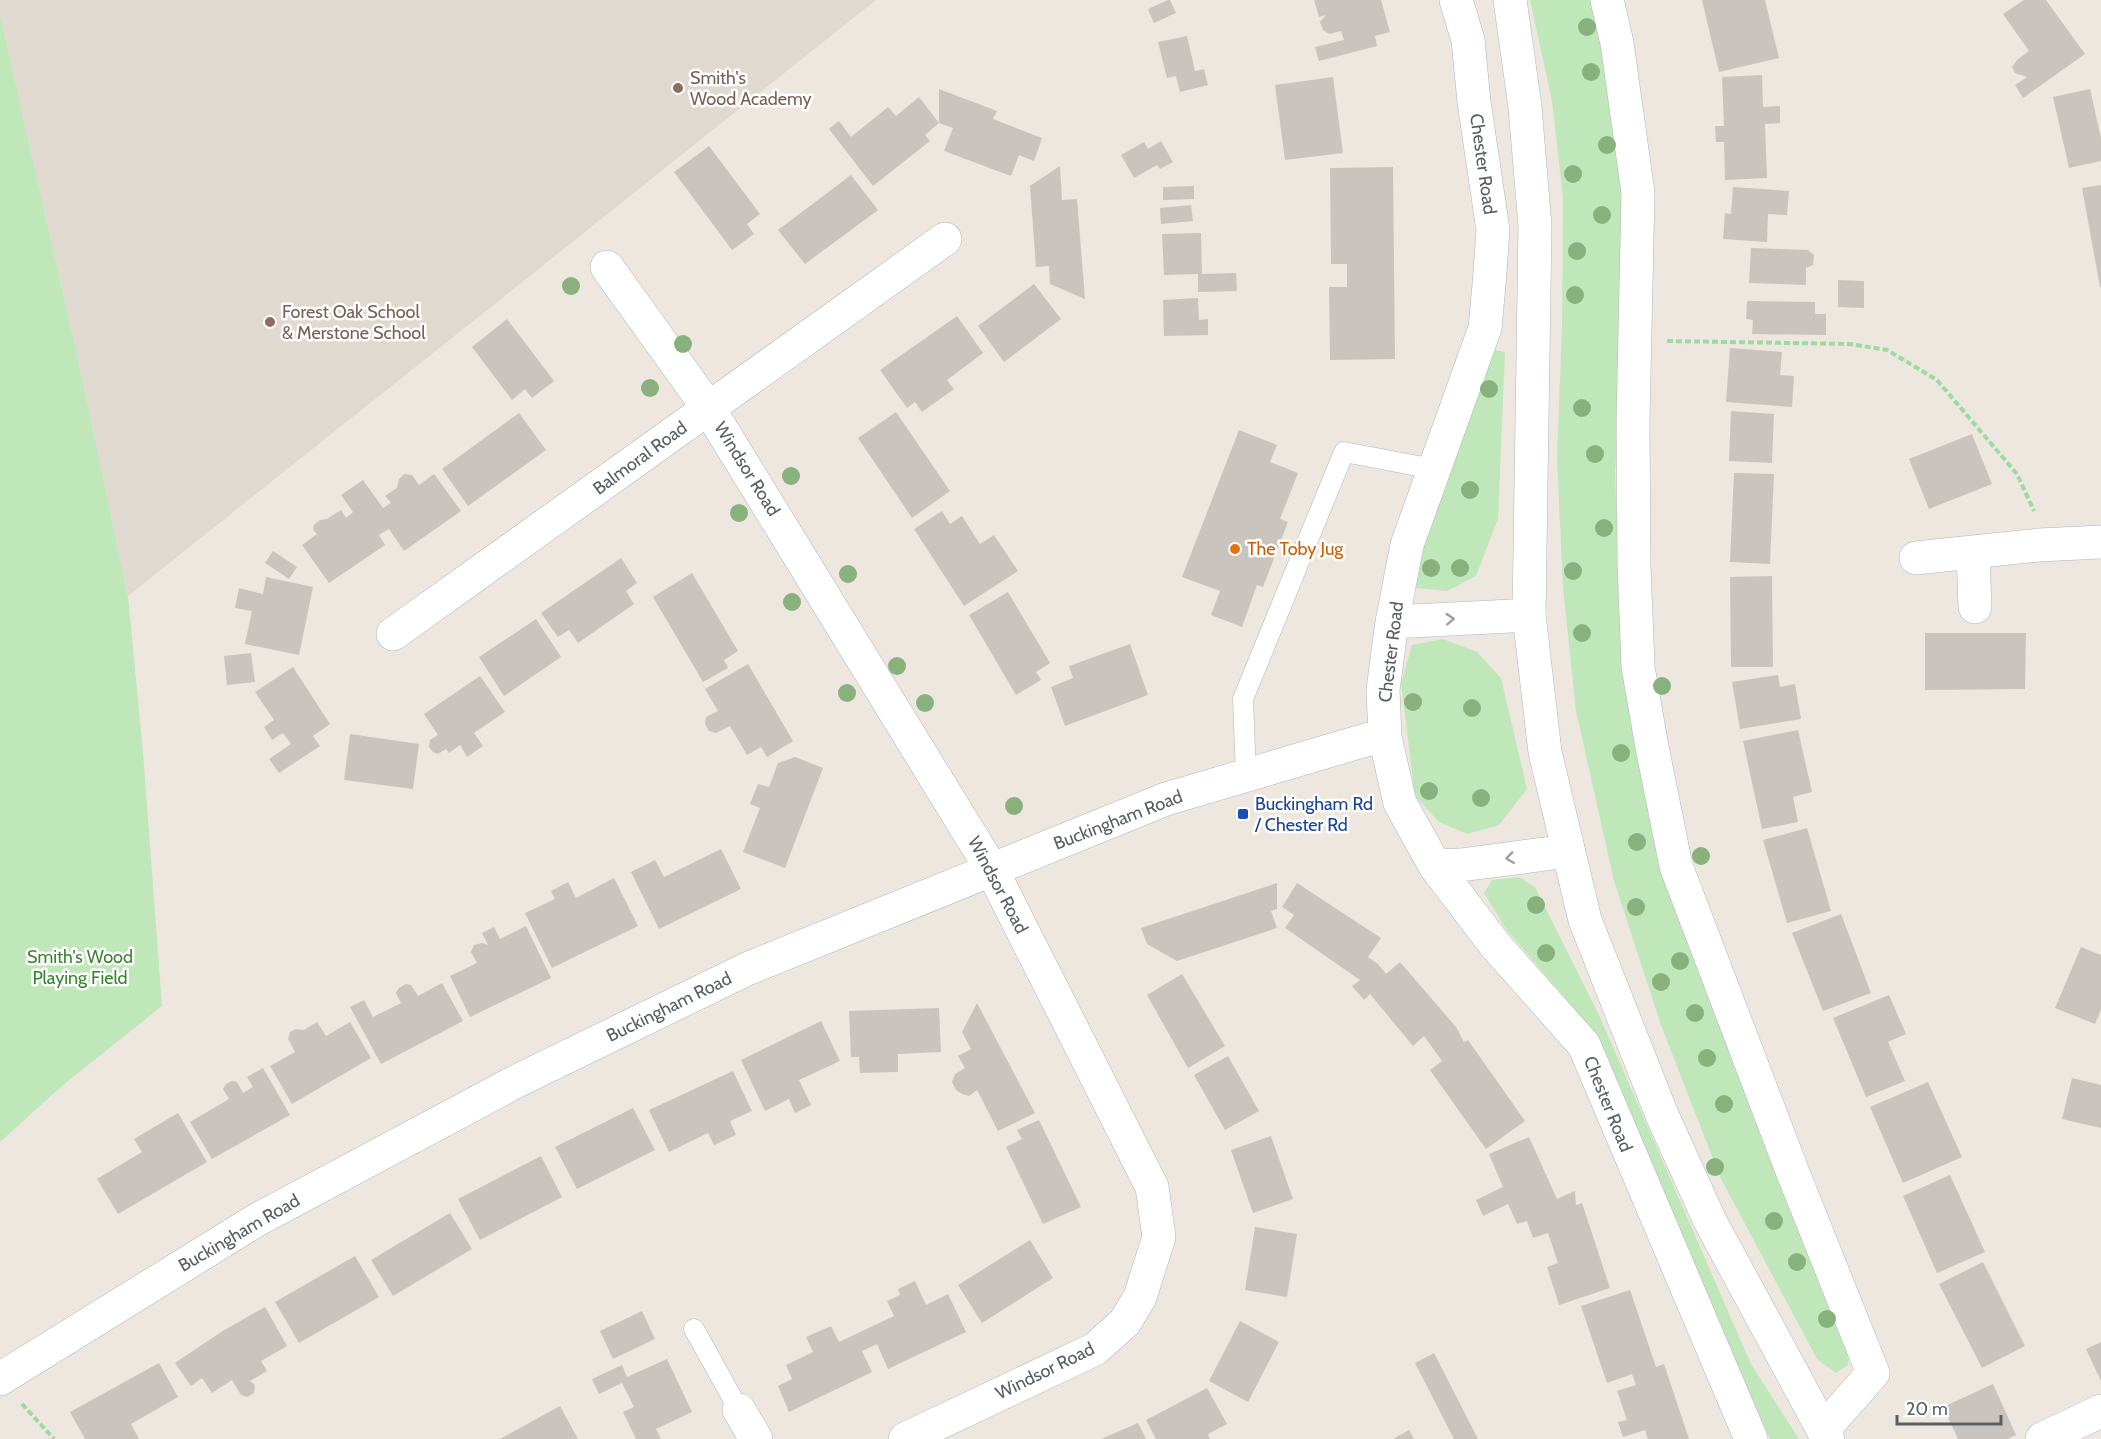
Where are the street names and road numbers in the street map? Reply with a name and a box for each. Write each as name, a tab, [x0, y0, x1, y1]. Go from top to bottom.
street label: Chester Road	[1465, 112, 1501, 216]
street label: Balmoral Road	[589, 417, 691, 499]
street label: Windsor Road	[709, 418, 785, 520]
street label: Chester Road	[1374, 600, 1408, 704]
street label: Buckingham Road	[1050, 785, 1186, 855]
street label: Windsor Road	[963, 833, 1033, 937]
street label: Buckingham Road	[603, 967, 735, 1047]
street label: Chester Road	[1579, 1053, 1637, 1155]
street label: Buckingham Road	[174, 1189, 304, 1277]
street label: Windsor Road	[992, 1338, 1098, 1404]

